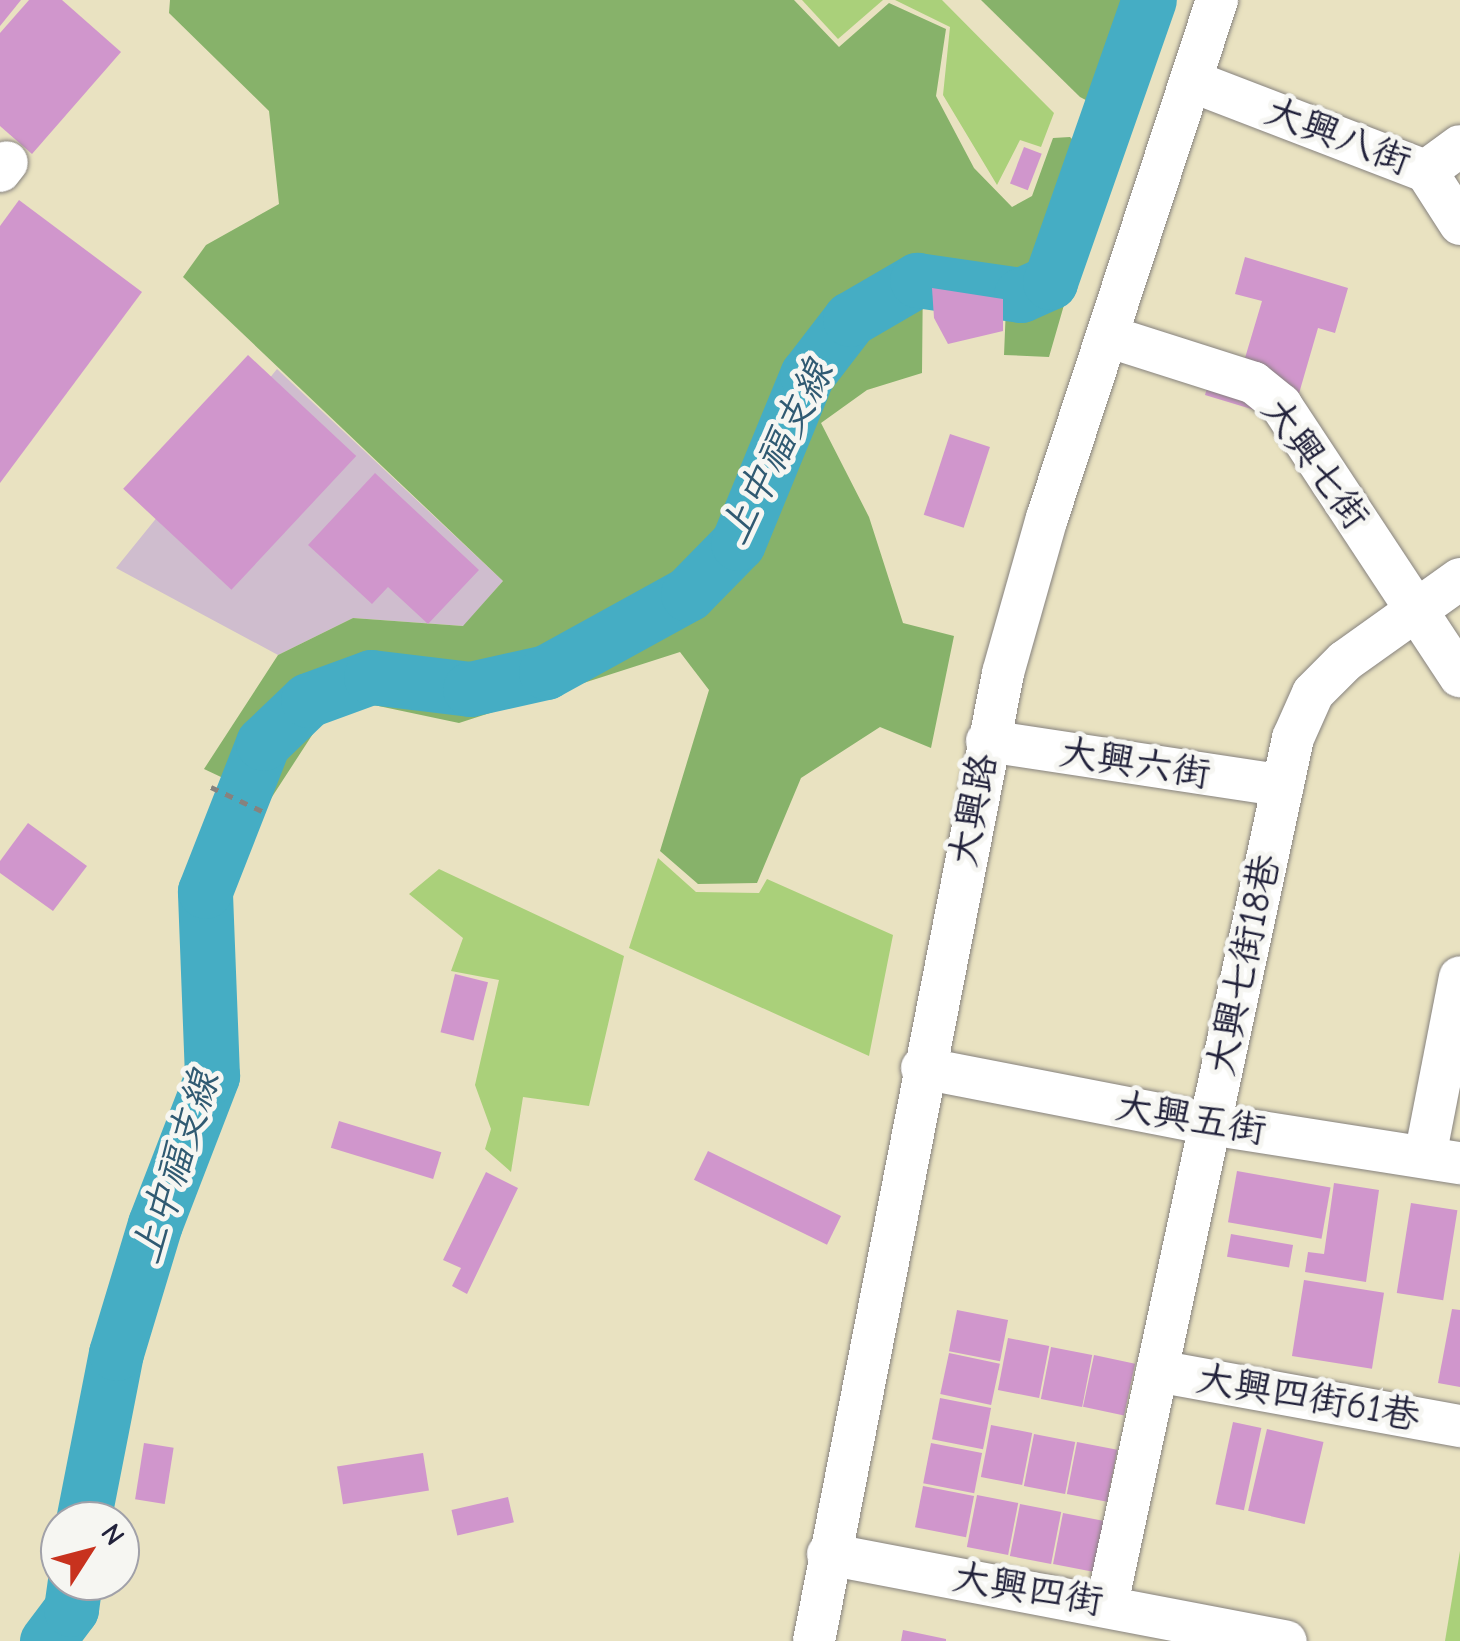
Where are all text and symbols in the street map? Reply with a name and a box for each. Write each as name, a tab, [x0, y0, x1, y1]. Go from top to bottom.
street label: 大興八街	[1259, 88, 1417, 186]
water label: 上中福支線	[709, 352, 843, 552]
street label: 大興七街	[1252, 389, 1378, 539]
street label: 大興六街	[1056, 730, 1214, 798]
street label: 大興路	[941, 750, 1007, 870]
street label: 大興七街18巷	[1198, 850, 1290, 1080]
water label: 上中福支線	[121, 1064, 229, 1270]
street label: 大興五街	[1112, 1083, 1270, 1155]
street label: 大興四街61巷	[1193, 1356, 1423, 1440]
north arrow	[40, 1501, 140, 1601]
text: N	[94, 1518, 131, 1551]
street label: 大興四街	[949, 1554, 1107, 1626]

